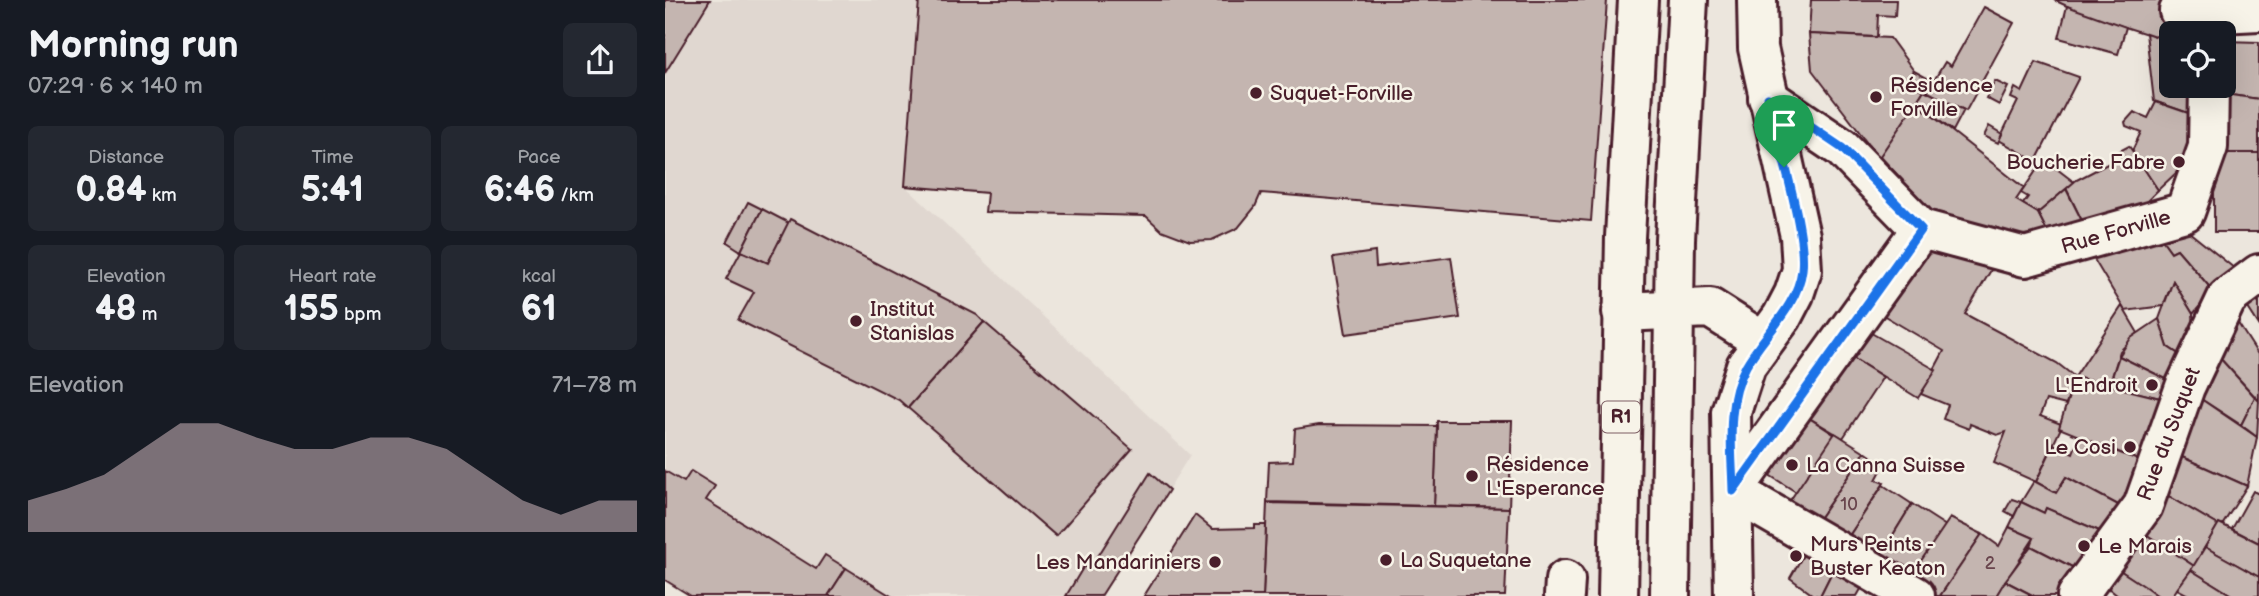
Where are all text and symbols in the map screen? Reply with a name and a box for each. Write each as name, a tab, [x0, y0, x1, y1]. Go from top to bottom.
map controls	[2159, 21, 2236, 98]
button: locate	[2159, 21, 2236, 98]
text: Morning run	[28, 23, 239, 68]
button: share	[563, 23, 637, 97]
text: 07:29 · 6 × 140 m	[28, 72, 203, 100]
place label: Résidence Forville	[1890, 73, 1993, 122]
place label: Suquet-Forville	[1270, 81, 1413, 106]
marker: Suquet-Forville	[1248, 85, 1264, 101]
marker: Résidence Forville	[1868, 89, 1884, 105]
pin	[1754, 95, 1814, 167]
icon: arrive	[1765, 106, 1803, 144]
text: Distance	[88, 146, 164, 169]
text: Time	[311, 146, 354, 169]
text: Pace	[517, 146, 560, 169]
place label: Boucherie Fabre	[2006, 150, 2165, 175]
marker: Boucherie Fabre	[2171, 154, 2187, 170]
text: 0.84	[76, 169, 147, 212]
text: 5:41	[301, 169, 364, 212]
text: 6:46	[484, 169, 555, 212]
text: km	[147, 184, 177, 207]
text: /km	[555, 184, 594, 207]
street label: Rue Forville	[2058, 204, 2174, 260]
text: Elevation	[87, 265, 166, 288]
text: Heart rate	[289, 265, 376, 288]
text: kcal	[522, 265, 556, 288]
text: 48	[95, 288, 137, 331]
text: 155	[284, 288, 339, 331]
text: 61	[521, 288, 557, 331]
place label: Institut Stanislas	[870, 297, 954, 346]
text: m	[137, 303, 157, 326]
text: bpm	[339, 303, 381, 326]
marker: Institut Stanislas	[848, 313, 864, 329]
street label: Rue du Suquet	[2132, 363, 2206, 504]
text: Elevation	[28, 371, 124, 399]
text: 71–78 m	[552, 371, 637, 399]
place label: L'Endroit	[2055, 373, 2139, 398]
marker: L'Endroit	[2144, 377, 2160, 393]
road number: R1	[1602, 402, 1640, 432]
place label: Le Cosi	[2044, 435, 2116, 460]
marker: Le Cosi	[2122, 439, 2138, 455]
place label: Résidence L'Esperance	[1486, 452, 1604, 501]
place label: La Canna Suisse	[1806, 453, 1965, 478]
marker: La Canna Suisse	[1784, 457, 1800, 473]
marker: Résidence L'Esperance	[1464, 468, 1480, 484]
house number: 10	[1840, 494, 1858, 515]
place label: Murs Peints - Buster Keaton	[1810, 532, 1945, 581]
place label: Le Marais	[2098, 534, 2192, 559]
marker: Le Marais	[2076, 538, 2092, 554]
place label: La Suquetane	[1400, 548, 1531, 573]
marker: Murs Peints - Buster Keaton	[1788, 548, 1804, 564]
place label: Les Mandariniers	[1036, 550, 1201, 575]
marker: La Suquetane	[1378, 552, 1394, 568]
house number: 2	[1985, 553, 1996, 574]
marker: Les Mandariniers	[1207, 554, 1223, 570]

